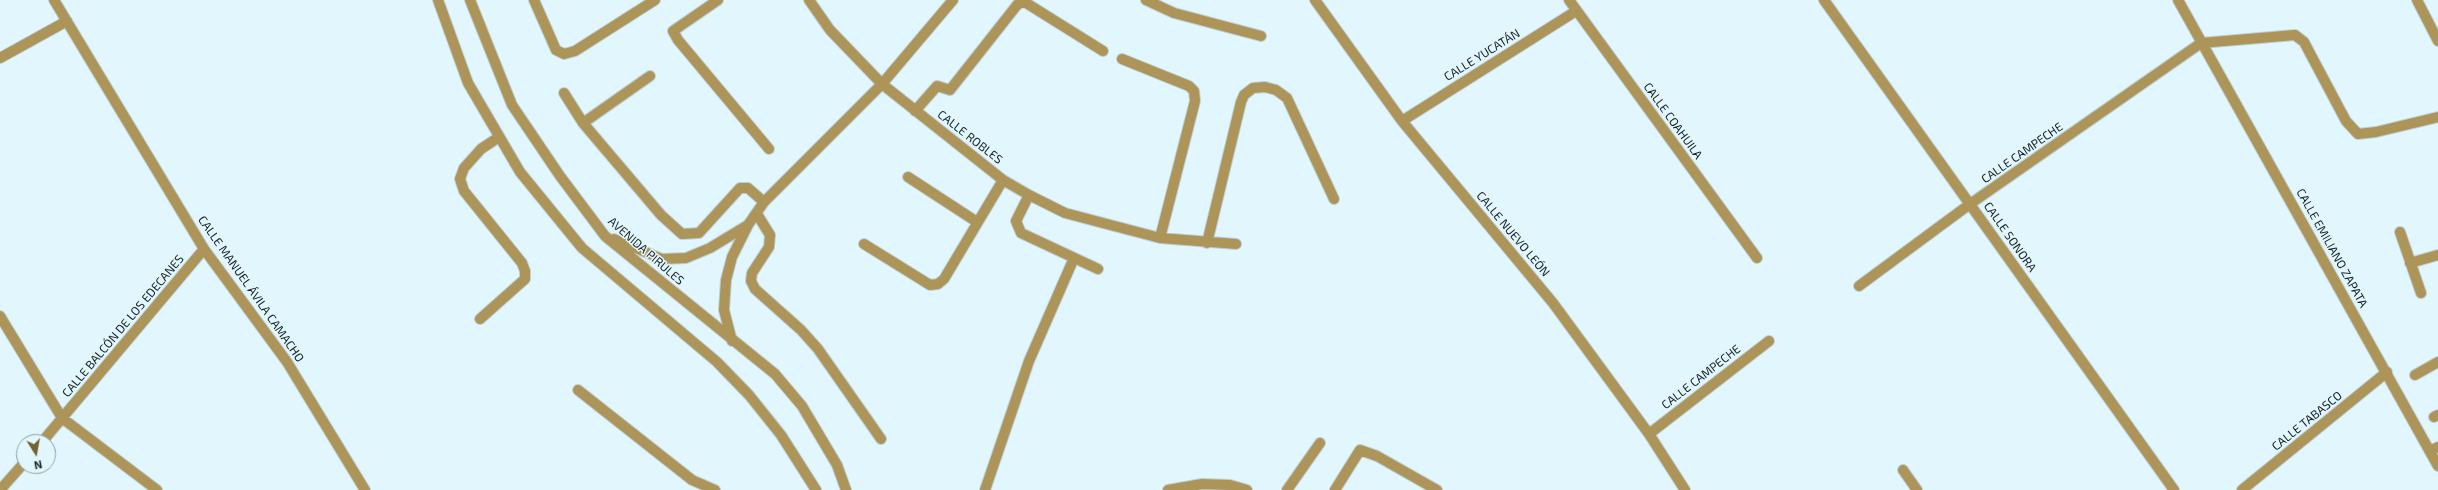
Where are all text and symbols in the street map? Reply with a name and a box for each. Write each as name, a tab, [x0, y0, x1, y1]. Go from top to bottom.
street label: CALLE YUCATÁN	[1441, 26, 1523, 84]
street label: CALLE COAHUILA	[1640, 80, 1706, 162]
street label: CALLE ROBLES	[935, 107, 1005, 167]
street label: CALLE CAMPECHE	[1978, 120, 2066, 186]
street label: CALLE EMILIANO ZAPATA	[2293, 186, 2371, 310]
street label: CALLE NUEVO LEÓN	[1473, 189, 1553, 279]
street label: CALLE SONORA	[1981, 199, 2039, 275]
street label: CALLE MANUEL ÁVILA CAMACHO	[195, 213, 307, 365]
street label: AVENIDA PIRULES	[605, 214, 687, 288]
street label: CALLE BALCÓN DE LOS EDECANES	[59, 252, 187, 400]
street label: CALLE CAMPECHE	[1659, 342, 1743, 412]
street label: CALLE TABASCO	[2269, 388, 2345, 454]
north arrow	[16, 434, 56, 474]
text: N	[33, 458, 43, 472]

